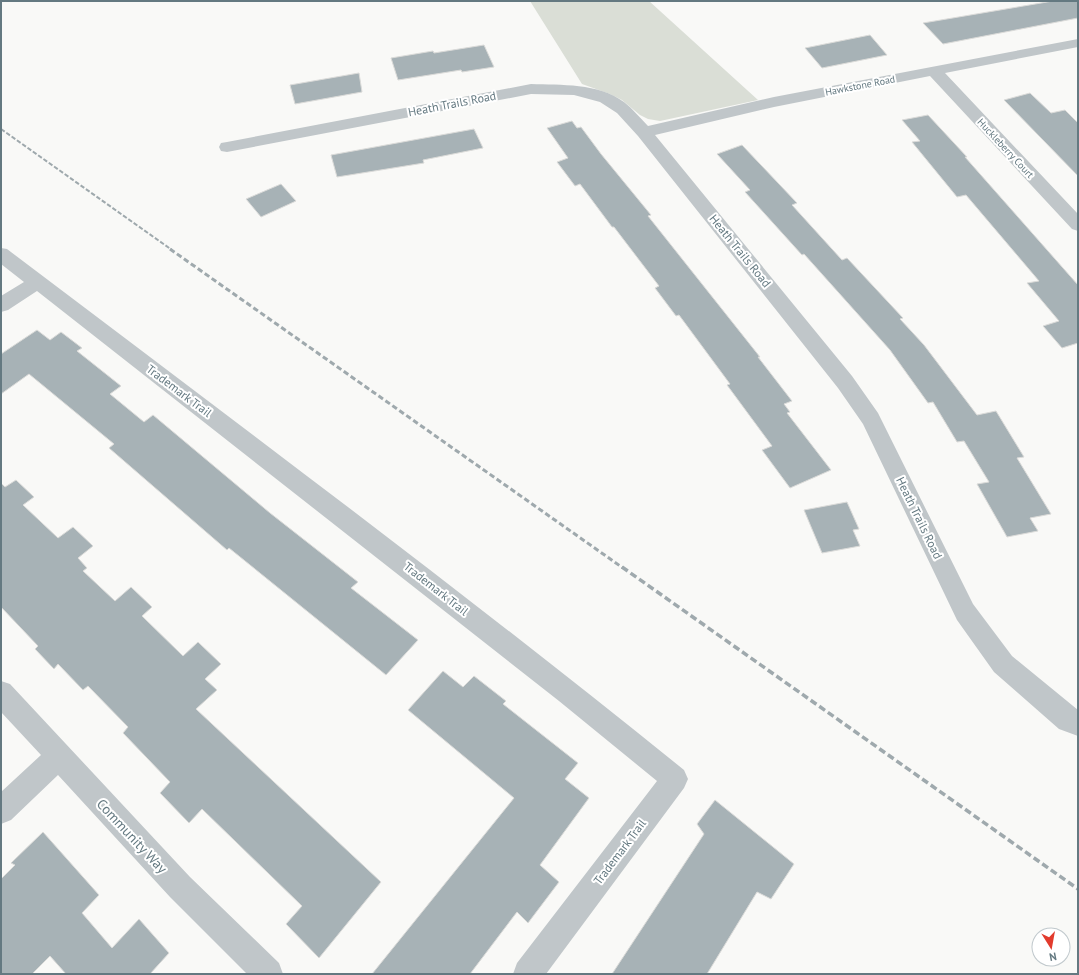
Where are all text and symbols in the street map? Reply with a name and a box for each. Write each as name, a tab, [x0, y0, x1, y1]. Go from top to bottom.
street label: Hawkstone Road	[824, 72, 896, 99]
street label: Heath Trails Road	[407, 88, 497, 119]
street label: Huckleberry Court	[975, 116, 1037, 181]
street label: Heath Trails Road	[706, 211, 774, 290]
street label: Trademark Trail	[144, 361, 215, 420]
street label: Heath Trails Road	[893, 474, 946, 561]
street label: Trademark Trail	[401, 559, 472, 619]
street label: Community Way	[93, 795, 171, 877]
street label: Trademark Trail	[590, 816, 649, 887]
north arrow	[1031, 927, 1071, 967]
text: N	[1048, 949, 1058, 964]

